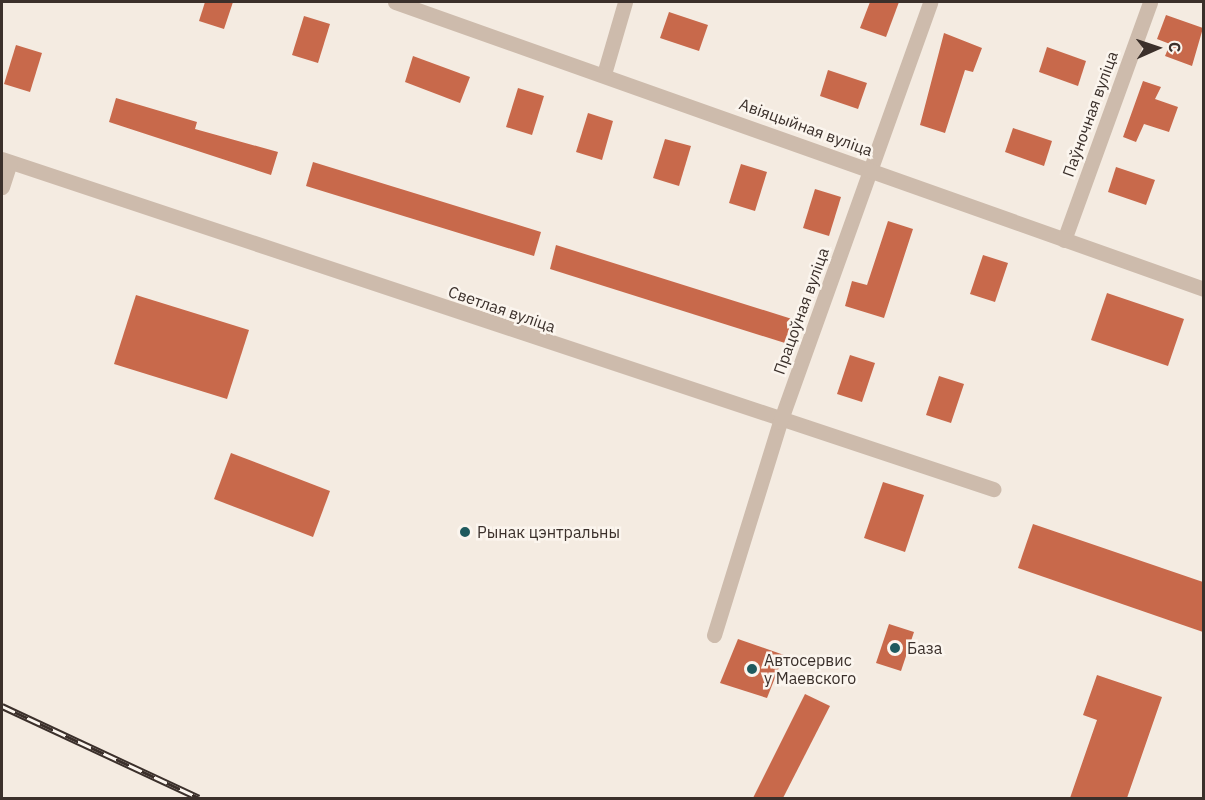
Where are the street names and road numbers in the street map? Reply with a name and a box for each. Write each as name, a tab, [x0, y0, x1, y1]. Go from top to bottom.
street label: Паўночная вуліца	[1058, 48, 1122, 180]
street label: Авіяцыйная вуліца	[737, 94, 875, 160]
street label: Працоўная вуліца	[769, 245, 833, 377]
street label: Светлая вуліца	[446, 282, 558, 336]

